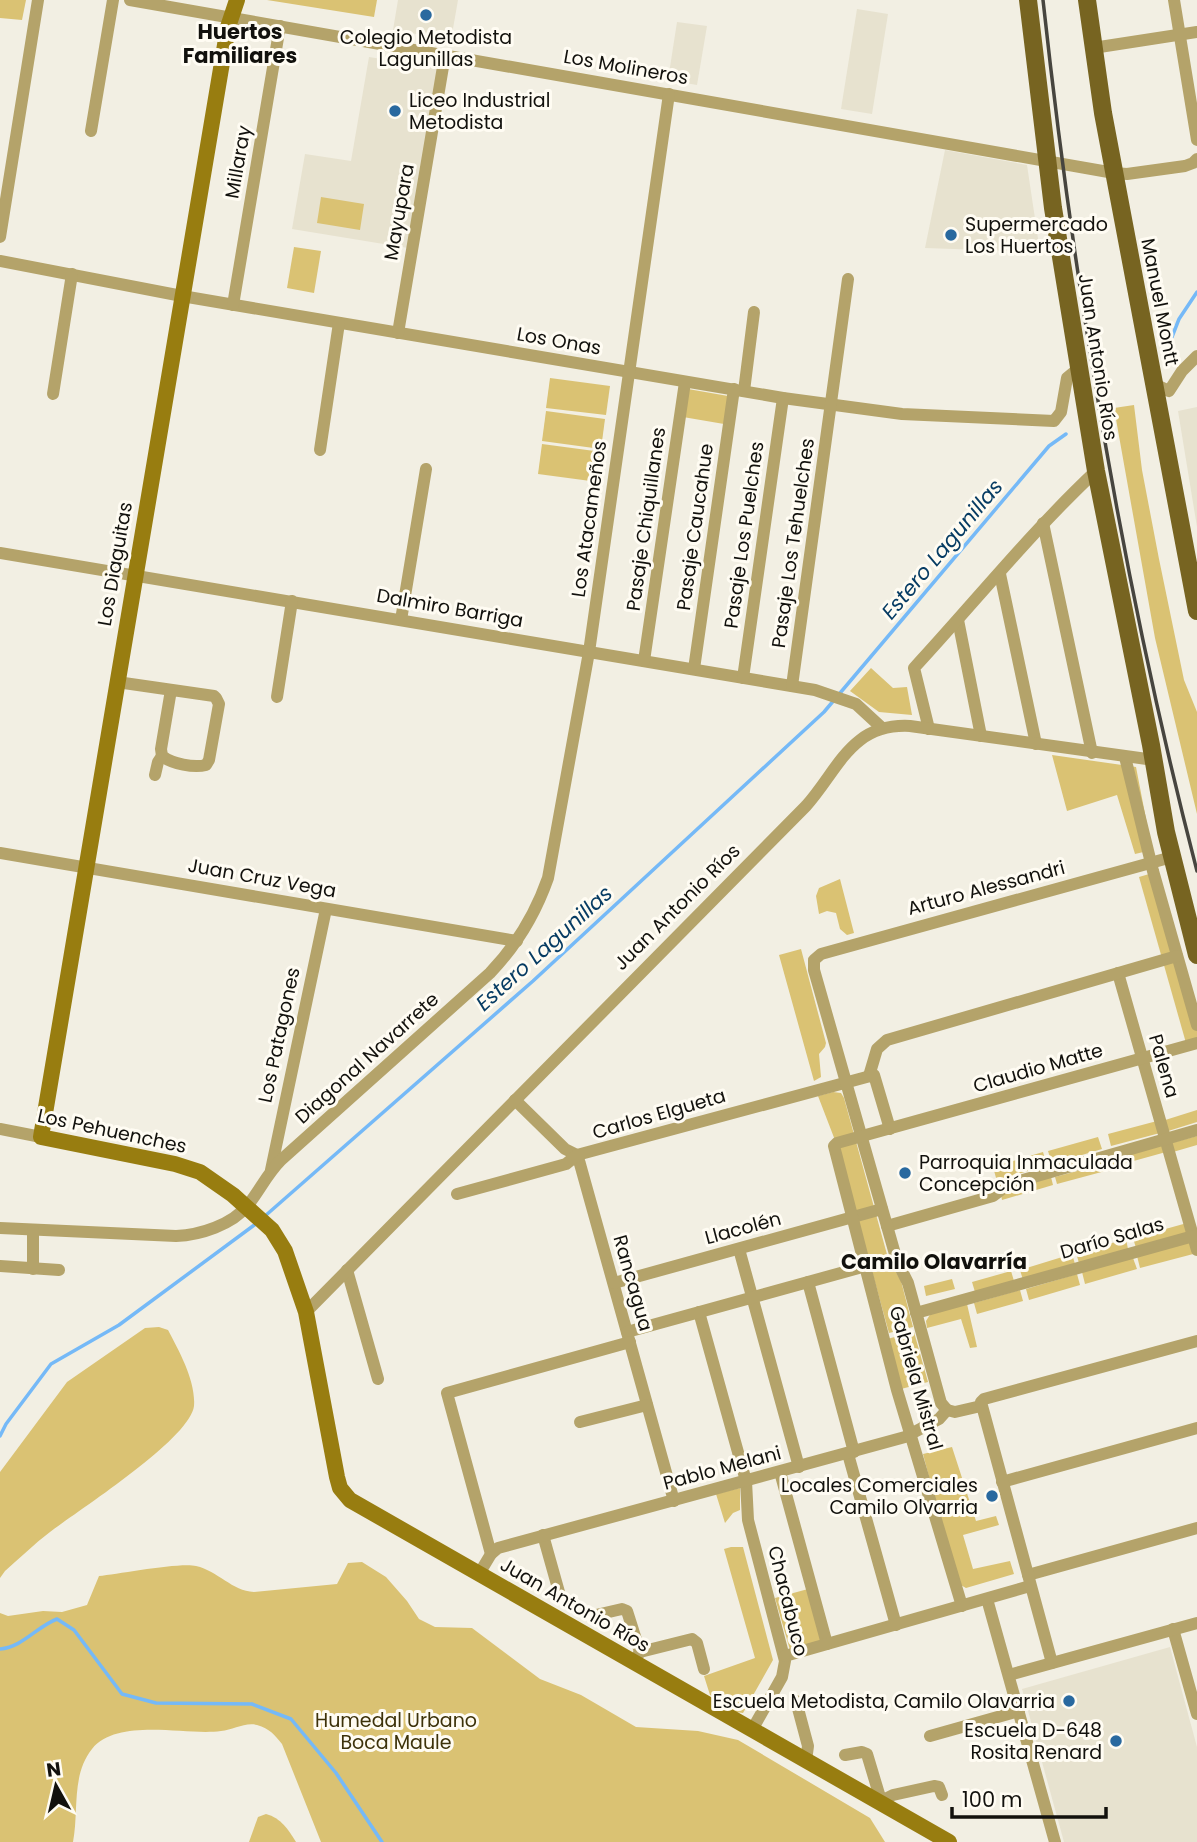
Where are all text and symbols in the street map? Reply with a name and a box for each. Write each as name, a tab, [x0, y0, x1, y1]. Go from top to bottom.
marker: Colegio Metodista Lagunillas	[418, 7, 434, 23]
district label: Huertos Familiares	[183, 17, 297, 70]
place label: Colegio Metodista Lagunillas	[340, 24, 512, 73]
street label: Los Molineros	[561, 43, 691, 91]
place label: Liceo Industrial Metodista	[409, 87, 550, 136]
marker: Liceo Industrial Metodista	[387, 103, 403, 119]
street label: Millaray	[218, 123, 258, 201]
street label: Mayupara	[377, 162, 421, 262]
place label: Supermercado Los Huertos	[965, 211, 1108, 260]
marker: Supermercado Los Huertos	[943, 227, 959, 243]
street label: Manuel Montt	[1134, 236, 1186, 368]
street label: Juan Antonio Ríos	[1071, 272, 1125, 442]
street label: Los Onas	[515, 320, 603, 362]
street label: Pasaje Chiquillanes	[620, 425, 672, 613]
street label: Pasaje Los Tehuelches	[765, 436, 821, 650]
street label: Los Atacameños	[565, 439, 613, 599]
street label: Pasaje Los Puelches	[718, 440, 770, 630]
street label: Pasaje Caucahue	[670, 442, 720, 612]
water label: Estero Lagunillas	[875, 473, 1009, 625]
street label: Los Diaguitas	[91, 500, 139, 628]
street label: Dalmiro Barriga	[375, 582, 525, 634]
street label: Juan Antonio Ríos	[608, 838, 746, 976]
street label: Juan Cruz Vega	[186, 852, 338, 904]
street label: Arturo Alessandri	[904, 854, 1068, 922]
water label: Estero Lagunillas	[469, 879, 619, 1017]
street label: Los Patagones	[251, 965, 307, 1105]
street label: Diagonal Navarrete	[289, 986, 445, 1130]
street label: Palena	[1142, 1031, 1186, 1101]
street label: Claudio Matte	[970, 1037, 1106, 1099]
street label: Carlos Elgueta	[589, 1082, 729, 1146]
street label: Los Pehuenches	[35, 1102, 189, 1160]
place label: Parroquia Inmaculada Concepción	[919, 1149, 1133, 1198]
marker: Parroquia Inmaculada Concepción	[897, 1165, 913, 1181]
street label: Llacolén	[702, 1205, 784, 1251]
street label: Darío Salas	[1057, 1210, 1167, 1266]
street label: Rancagua	[606, 1232, 660, 1334]
district label: Camilo Olavarría	[841, 1247, 1027, 1276]
street label: Gabriela Mistral	[882, 1303, 950, 1453]
street label: Pablo Melani	[660, 1439, 784, 1497]
place label: Locales Comerciales Camilo Olvarria	[781, 1472, 978, 1521]
marker: Locales Comerciales Camilo Olvarria	[984, 1488, 1000, 1504]
street label: Chacabuco	[761, 1543, 815, 1659]
street label: Juan Antonio Ríos	[495, 1551, 655, 1659]
place label: Escuela Metodista, Camilo Olavarria	[713, 1688, 1055, 1715]
marker: Escuela Metodista, Camilo Olavarria	[1061, 1693, 1077, 1709]
park label: Humedal Urbano Boca Maule	[315, 1707, 477, 1756]
place label: Escuela D-648 Rosita Renard	[964, 1717, 1102, 1766]
marker: Escuela D-648 Rosita Renard	[1108, 1733, 1124, 1749]
north arrow	[21, 1751, 91, 1821]
text: N	[45, 1755, 63, 1784]
scale bar	[952, 1776, 1106, 1820]
text: 100 m	[962, 1785, 1022, 1814]

